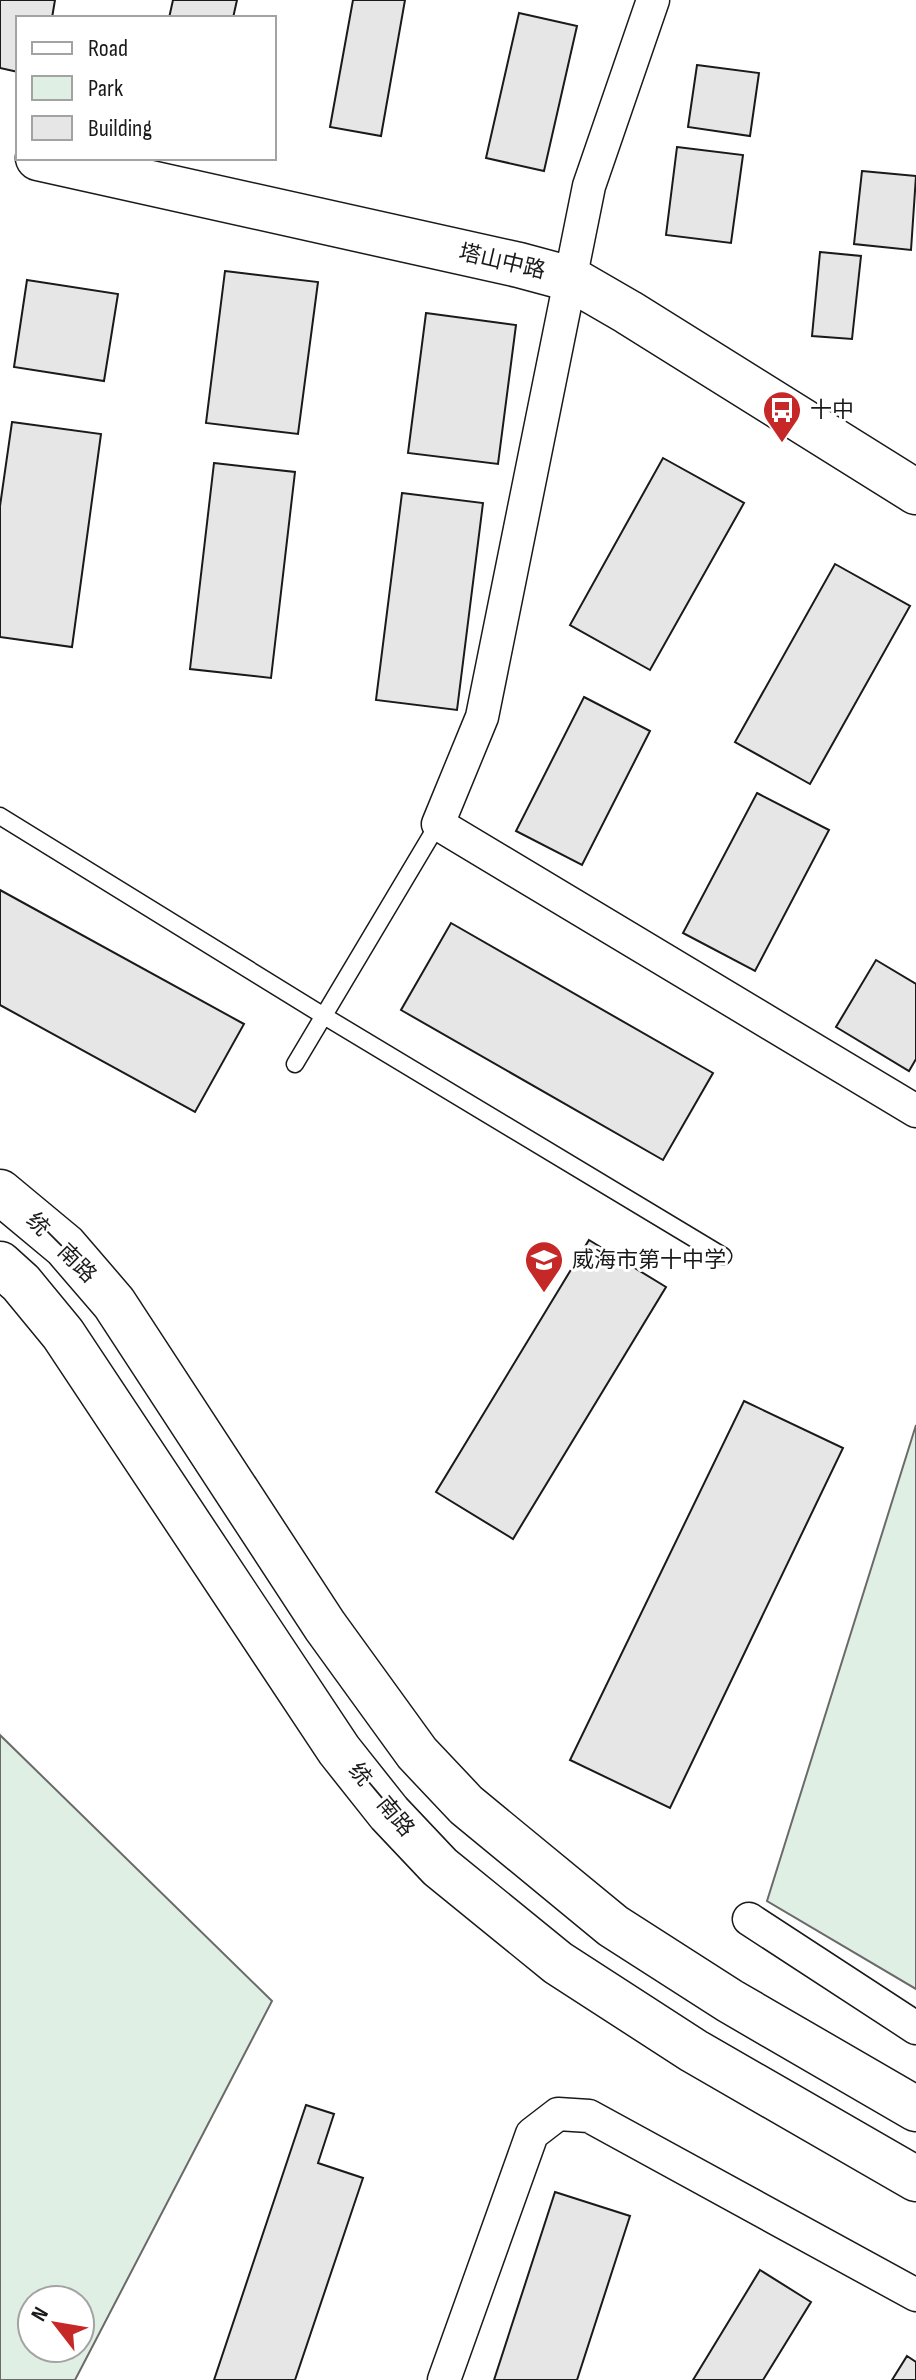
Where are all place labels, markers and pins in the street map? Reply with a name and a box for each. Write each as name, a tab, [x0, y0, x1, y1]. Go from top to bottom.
bus stop icon: 十中	[761, 389, 803, 444]
place label: 十中	[810, 397, 854, 424]
school or university icon: 威海市第十中学	[523, 1239, 565, 1294]
place label: 威海市第十中学	[572, 1247, 726, 1274]

